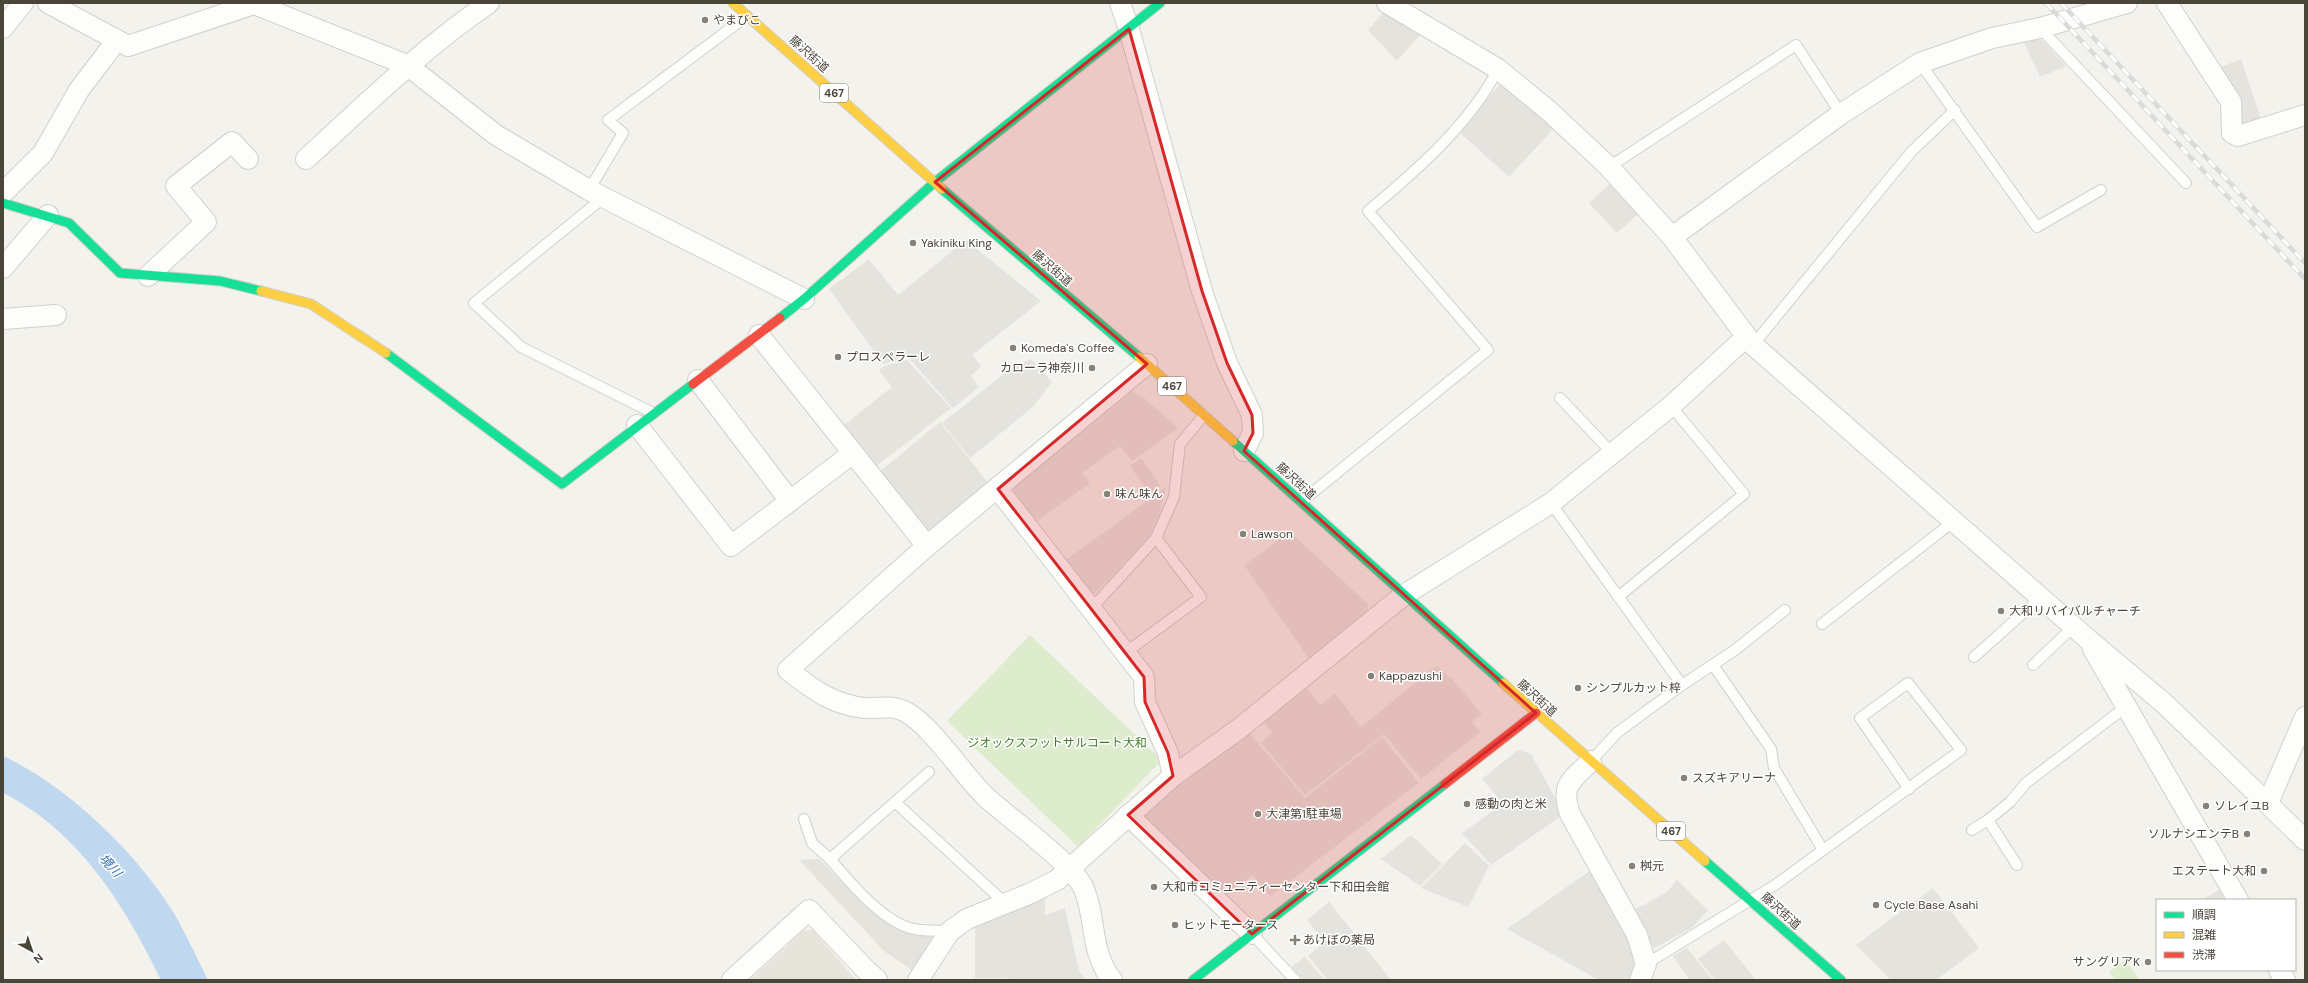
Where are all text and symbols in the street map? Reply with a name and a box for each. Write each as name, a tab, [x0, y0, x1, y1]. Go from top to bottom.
place label: やまびこ	[713, 12, 761, 28]
marker: やまびこ	[700, 15, 710, 25]
street label: 藤沢街道	[786, 32, 832, 76]
road number: 467	[820, 84, 848, 102]
place label: Yakiniku King	[921, 235, 992, 251]
marker: Yakiniku King	[908, 238, 918, 248]
street label: 藤沢街道	[1029, 246, 1075, 290]
place label: Komeda's Coffee	[1021, 340, 1115, 356]
marker: Komeda's Coffee	[1008, 343, 1018, 353]
place label: プロスぺラーレ	[846, 349, 930, 365]
marker: プロスぺラーレ	[833, 352, 843, 362]
place label: カローラ神奈川	[1000, 360, 1084, 376]
marker: カローラ神奈川	[1087, 363, 1097, 373]
road number: 467	[1158, 377, 1186, 395]
street label: 藤沢街道	[1273, 459, 1319, 503]
place label: 味ん味ん	[1115, 486, 1163, 502]
marker: 味ん味ん	[1102, 489, 1112, 499]
place label: Lawson	[1251, 526, 1293, 542]
marker: Lawson	[1238, 529, 1248, 539]
place label: 大和リバイバルチャーチ	[2009, 603, 2141, 619]
marker: 大和リバイバルチャーチ	[1996, 606, 2006, 616]
place label: Kappazushi	[1379, 668, 1442, 684]
marker: Kappazushi	[1366, 671, 1376, 681]
street label: 藤沢街道	[1514, 676, 1560, 720]
place label: シンプルカット梓	[1586, 680, 1681, 696]
marker: シンプルカット梓	[1573, 683, 1583, 693]
park label: ジオックスフットサルコート大和	[967, 735, 1147, 751]
place label: スズキアリーナ	[1692, 770, 1776, 786]
marker: スズキアリーナ	[1679, 773, 1689, 783]
place label: 感動の肉と米	[1475, 796, 1547, 812]
place label: ソレイユB	[2214, 798, 2269, 814]
marker: 感動の肉と米	[1462, 799, 1472, 809]
marker: ソレイユB	[2201, 801, 2211, 811]
place label: 大津第1駐車場	[1266, 806, 1342, 822]
marker: 大津第1駐車場	[1253, 809, 1263, 819]
road number: 467	[1657, 822, 1685, 840]
place label: ソルナシエンテB	[2148, 826, 2239, 842]
marker: ソルナシエンテB	[2242, 829, 2252, 839]
water label: 境川	[96, 850, 127, 882]
place label: 桝元	[1640, 858, 1664, 874]
marker: 桝元	[1627, 861, 1637, 871]
place label: エステート大和	[2172, 863, 2256, 879]
marker: エステート大和	[2259, 866, 2269, 876]
place label: 大和市コミュニティーセンター下和田会館	[1162, 879, 1389, 895]
marker: 大和市コミュニティーセンター下和田会館	[1149, 882, 1159, 892]
street label: 藤沢街道	[1758, 889, 1804, 933]
place label: Cycle Base Asahi	[1884, 897, 1978, 913]
legend	[2156, 899, 2296, 971]
marker: Cycle Base Asahi	[1871, 900, 1881, 910]
text: 順調	[2192, 907, 2216, 923]
place label: ヒットモータース	[1183, 917, 1278, 933]
marker: ヒットモータース	[1170, 920, 1180, 930]
text: 混雑	[2192, 927, 2216, 943]
north arrow	[12, 931, 52, 971]
place label: あけぼの薬局	[1303, 932, 1375, 948]
marker: あけぼの薬局	[1290, 935, 1300, 945]
text: 渋滞	[2192, 947, 2216, 963]
text: N	[31, 951, 46, 967]
place label: サングリアK	[2073, 954, 2140, 970]
marker: サングリアK	[2143, 957, 2153, 967]

